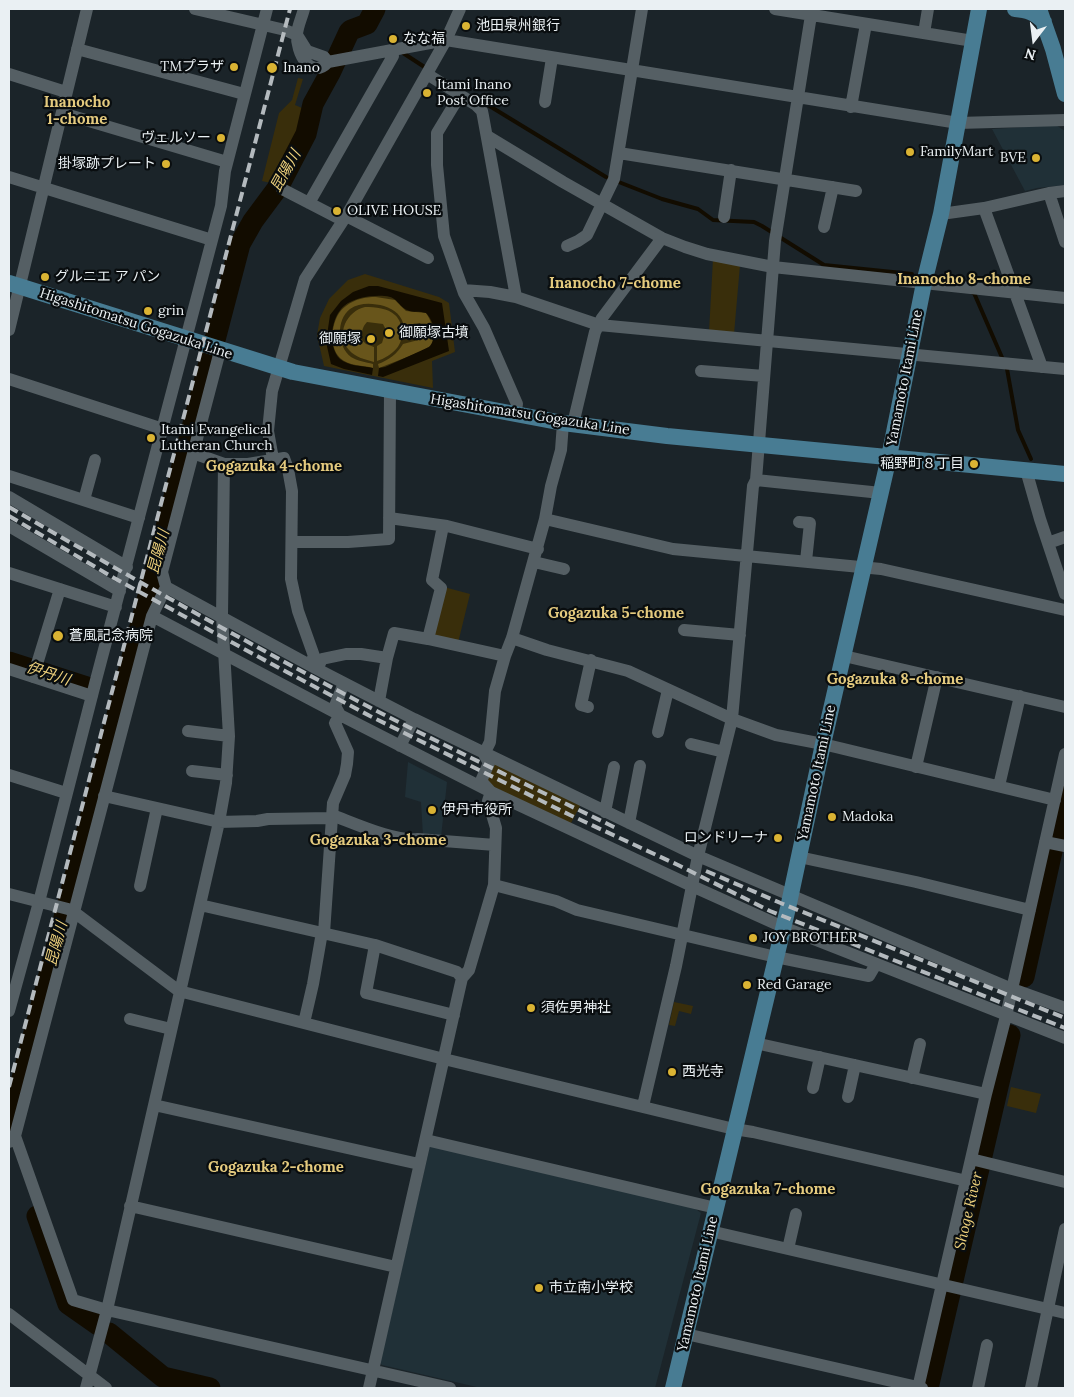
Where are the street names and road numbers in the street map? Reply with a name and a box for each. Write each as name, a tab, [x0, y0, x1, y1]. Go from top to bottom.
street label: Higashitomatsu Gogazuka Line	[37, 285, 235, 363]
street label: Yamamoto Itami Line	[884, 308, 926, 448]
street label: Higashitomatsu Gogazuka Line	[429, 391, 631, 439]
street label: Yamamoto Itami Line	[794, 704, 840, 842]
street label: Yamamoto Itami Line	[674, 1215, 722, 1353]

